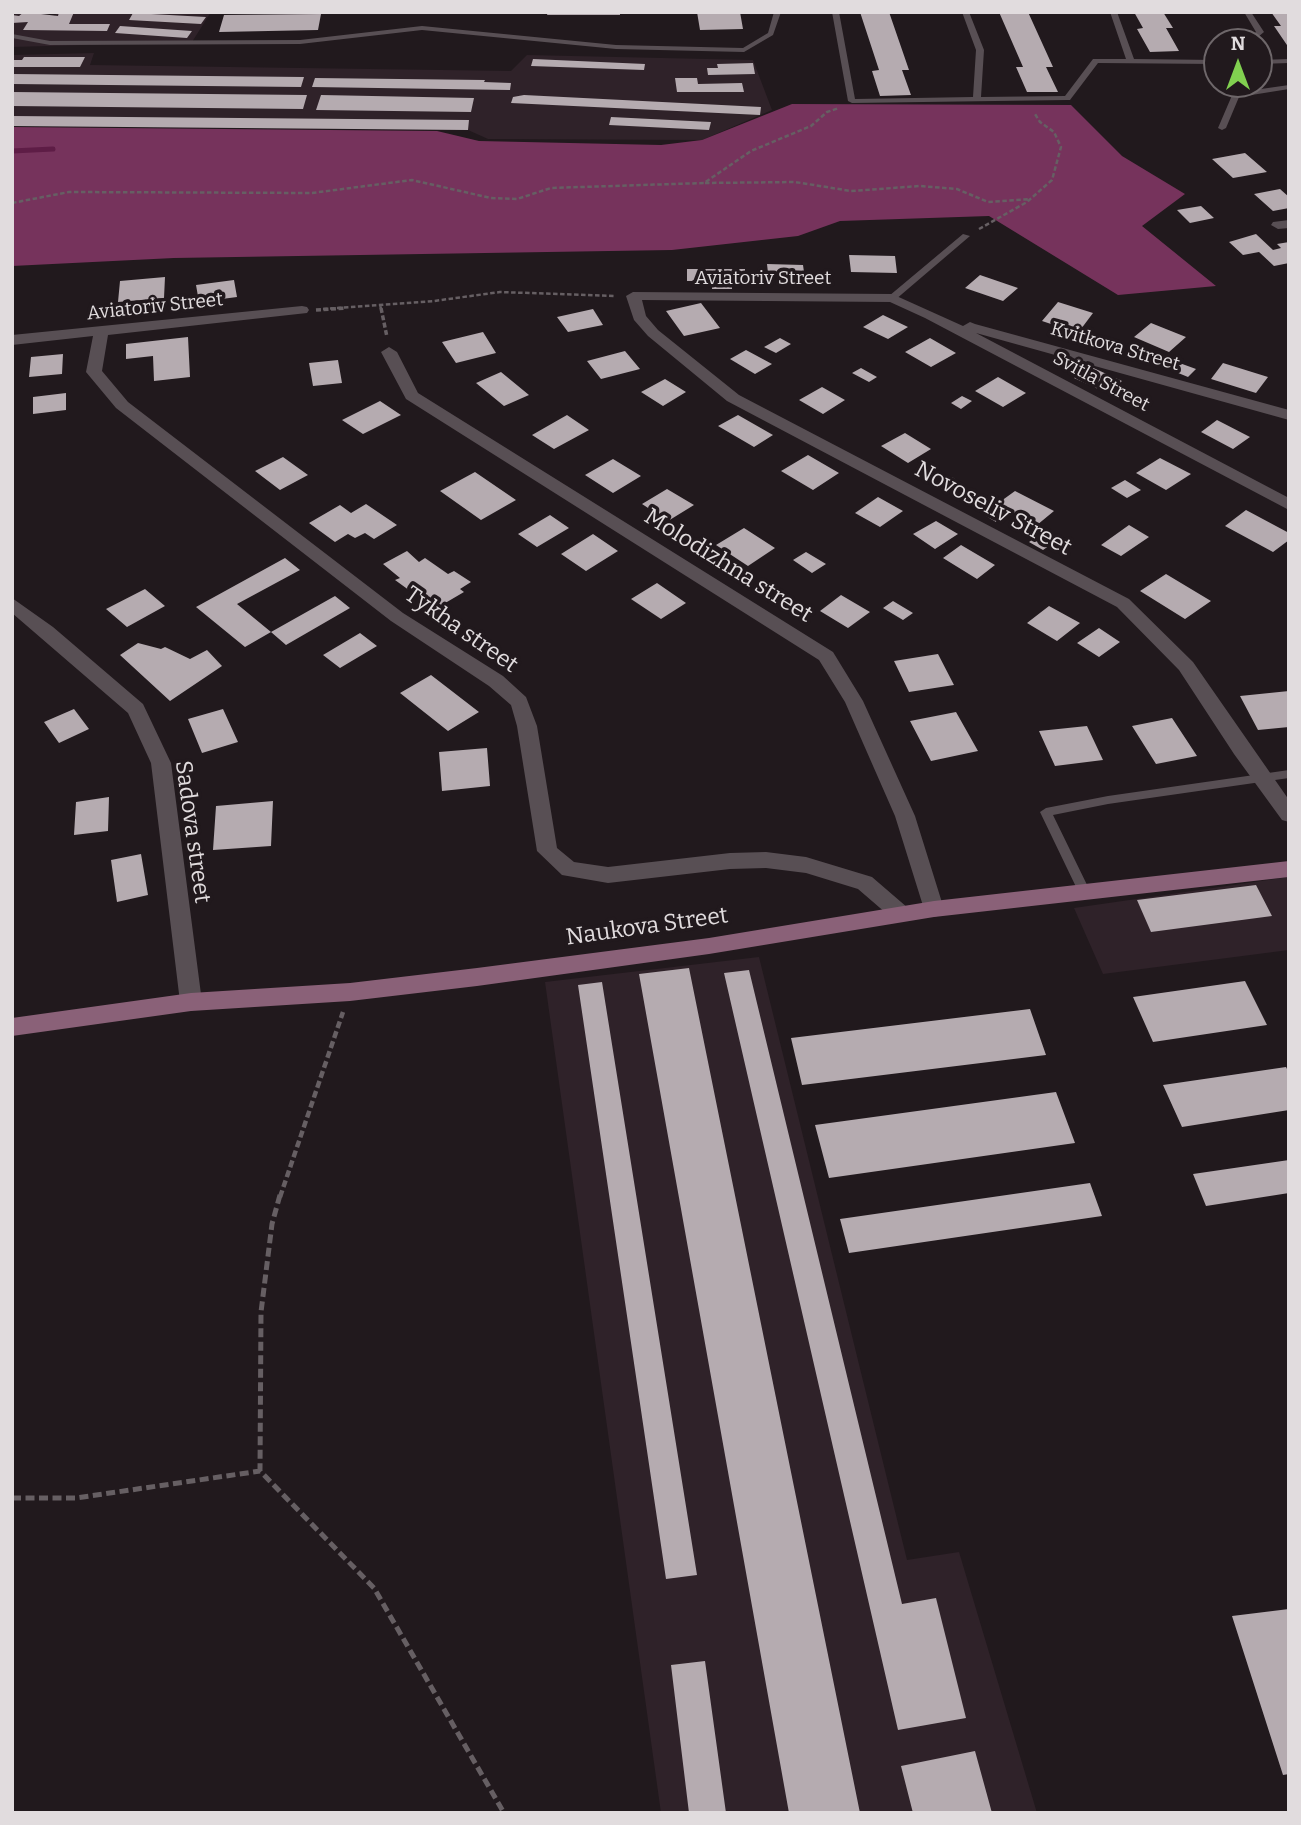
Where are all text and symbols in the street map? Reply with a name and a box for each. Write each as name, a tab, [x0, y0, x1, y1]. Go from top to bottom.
north arrow	[1203, 28, 1273, 98]
text: N	[1231, 32, 1245, 55]
street label: Aviatoriv Street	[695, 268, 831, 290]
street label: Aviatoriv Street	[86, 289, 224, 325]
street label: Kvitkova Street	[1048, 318, 1182, 376]
street label: Svitla Street	[1049, 347, 1153, 417]
street label: Novoseliv Street	[910, 456, 1076, 562]
street label: Molodizhna street	[639, 503, 817, 629]
street label: Tykha street	[399, 581, 523, 679]
street label: Sadova street	[168, 759, 216, 905]
street label: Naukova Street	[564, 902, 730, 952]

